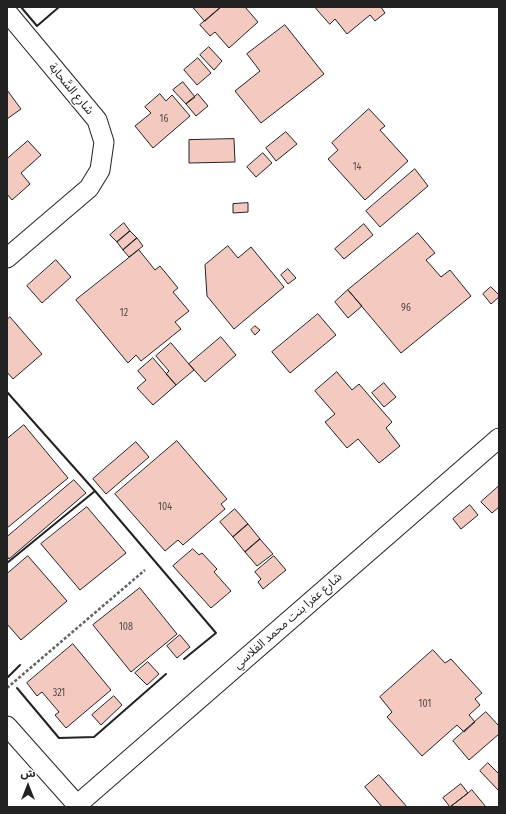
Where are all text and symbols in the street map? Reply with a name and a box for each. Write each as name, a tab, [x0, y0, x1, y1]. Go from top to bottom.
street label: شارع السَّحابة	[45, 60, 97, 118]
house number: 16	[160, 113, 168, 125]
house number: 14	[353, 161, 361, 173]
house number: 96	[401, 302, 411, 314]
house number: 12	[120, 307, 128, 319]
house number: 104	[158, 501, 172, 513]
street label: شارع عفرا بنت محمد الفلاسي	[231, 570, 345, 672]
house number: 108	[119, 621, 133, 633]
house number: 321	[53, 687, 65, 699]
house number: 101	[419, 698, 431, 710]
north arrow	[8, 766, 48, 806]
text: ش	[20, 767, 36, 780]

